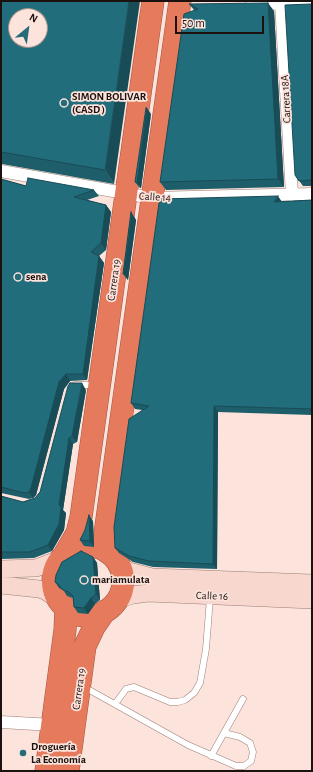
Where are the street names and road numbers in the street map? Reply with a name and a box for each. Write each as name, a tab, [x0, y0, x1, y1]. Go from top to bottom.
street label: Carrera 18A	[278, 74, 294, 124]
street label: Calle 14	[139, 190, 171, 204]
street label: Carrera 19	[105, 258, 123, 302]
street label: Calle 16	[196, 589, 228, 603]
street label: Carrera 19	[70, 667, 88, 711]

